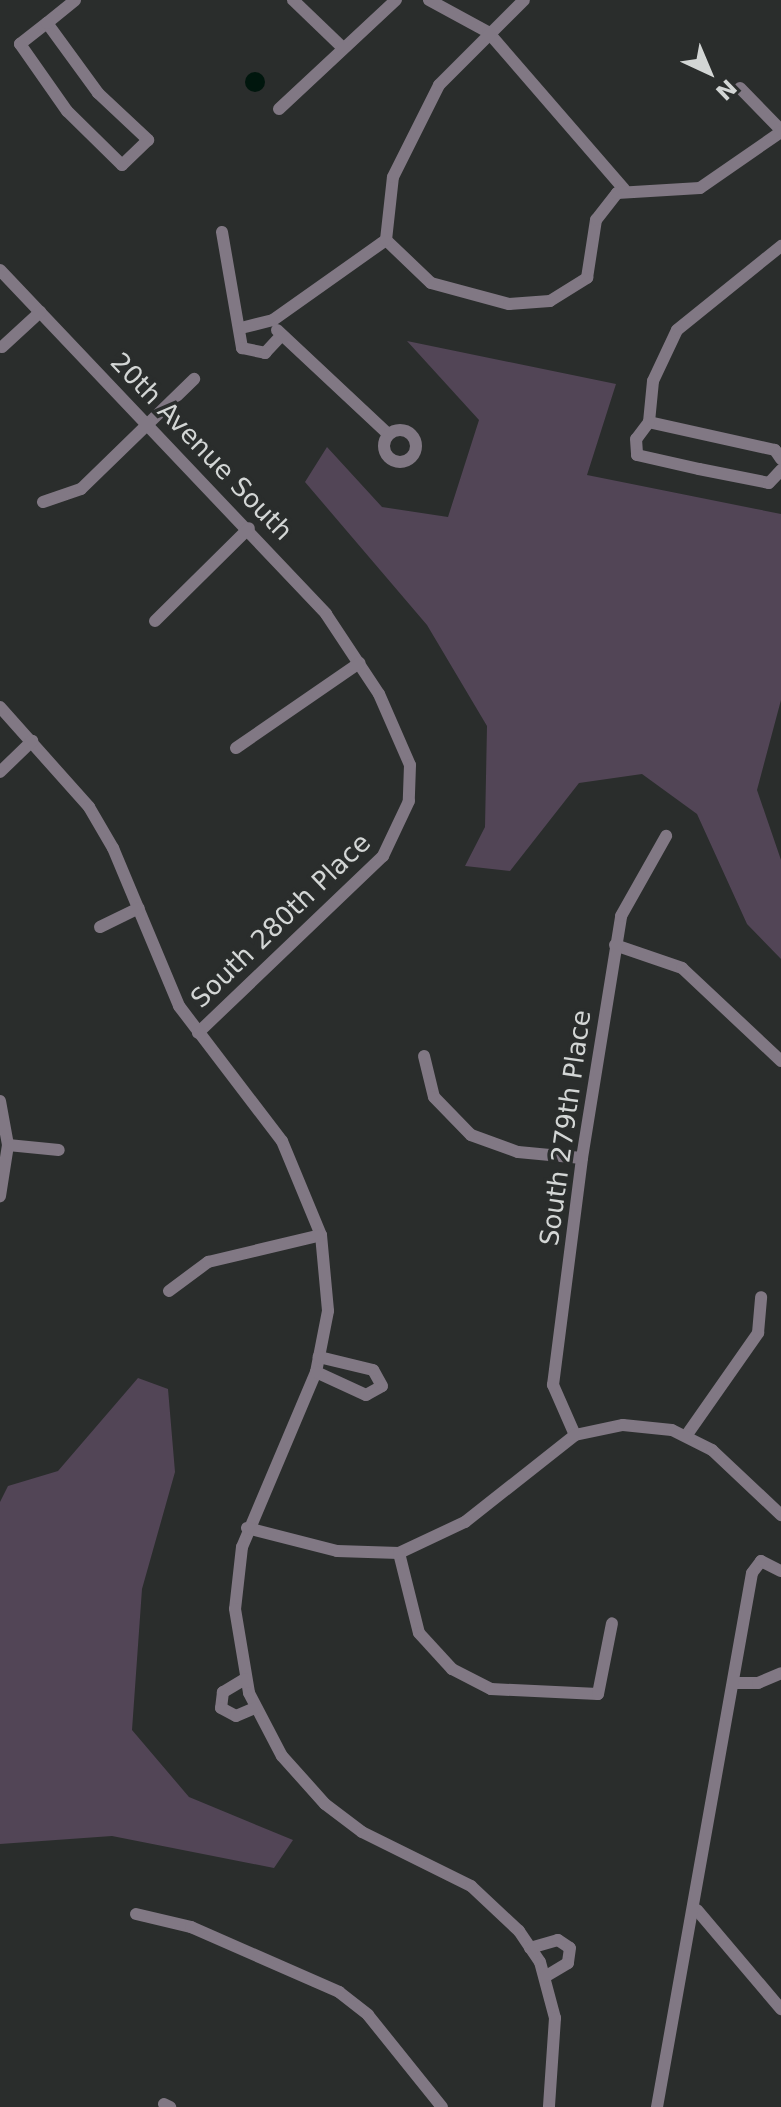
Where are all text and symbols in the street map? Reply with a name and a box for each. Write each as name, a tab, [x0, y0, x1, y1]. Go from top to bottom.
north arrow	[669, 32, 749, 112]
text: N	[711, 74, 741, 105]
street label: 20th Avenue South	[103, 347, 299, 547]
street label: South 280th Place	[185, 827, 377, 1015]
street label: South 279th Place	[534, 1008, 598, 1248]

